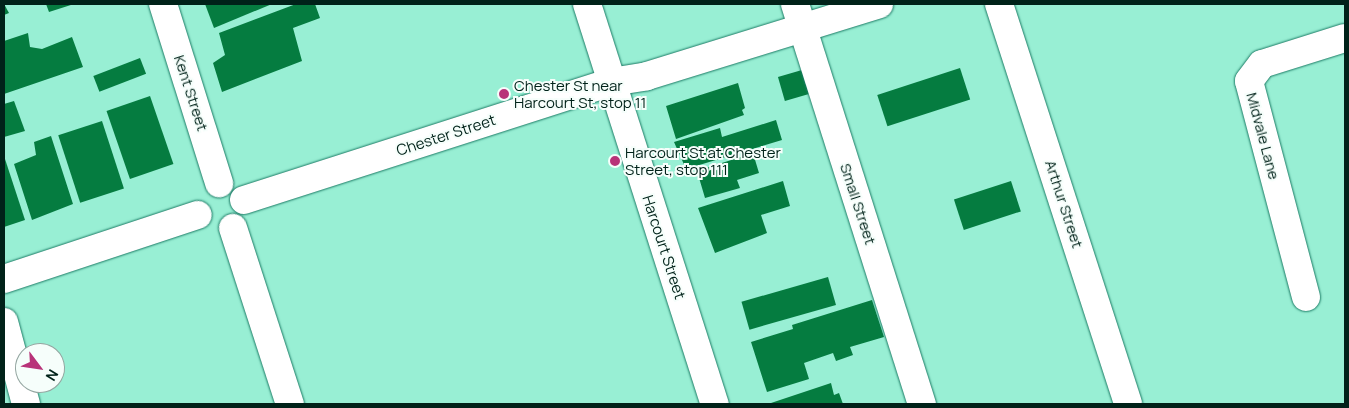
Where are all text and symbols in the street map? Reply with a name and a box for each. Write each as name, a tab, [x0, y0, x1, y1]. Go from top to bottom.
street label: Kent Street	[170, 53, 212, 133]
place label: Chester St near Harcourt St, stop 11	[514, 76, 646, 111]
marker: Chester St near Harcourt St, stop 11	[498, 88, 510, 100]
street label: Midvale Lane	[1243, 90, 1283, 182]
street label: Chester Street	[394, 110, 498, 160]
place label: Harcourt St at Chester Street, stop 111	[625, 143, 781, 178]
marker: Harcourt St at Chester Street, stop 111	[609, 155, 621, 167]
street label: Arthur Street	[1041, 158, 1087, 250]
street label: Small Street	[836, 161, 880, 247]
street label: Harcourt Street	[639, 193, 689, 301]
north arrow	[15, 343, 65, 393]
text: N	[42, 366, 63, 385]

